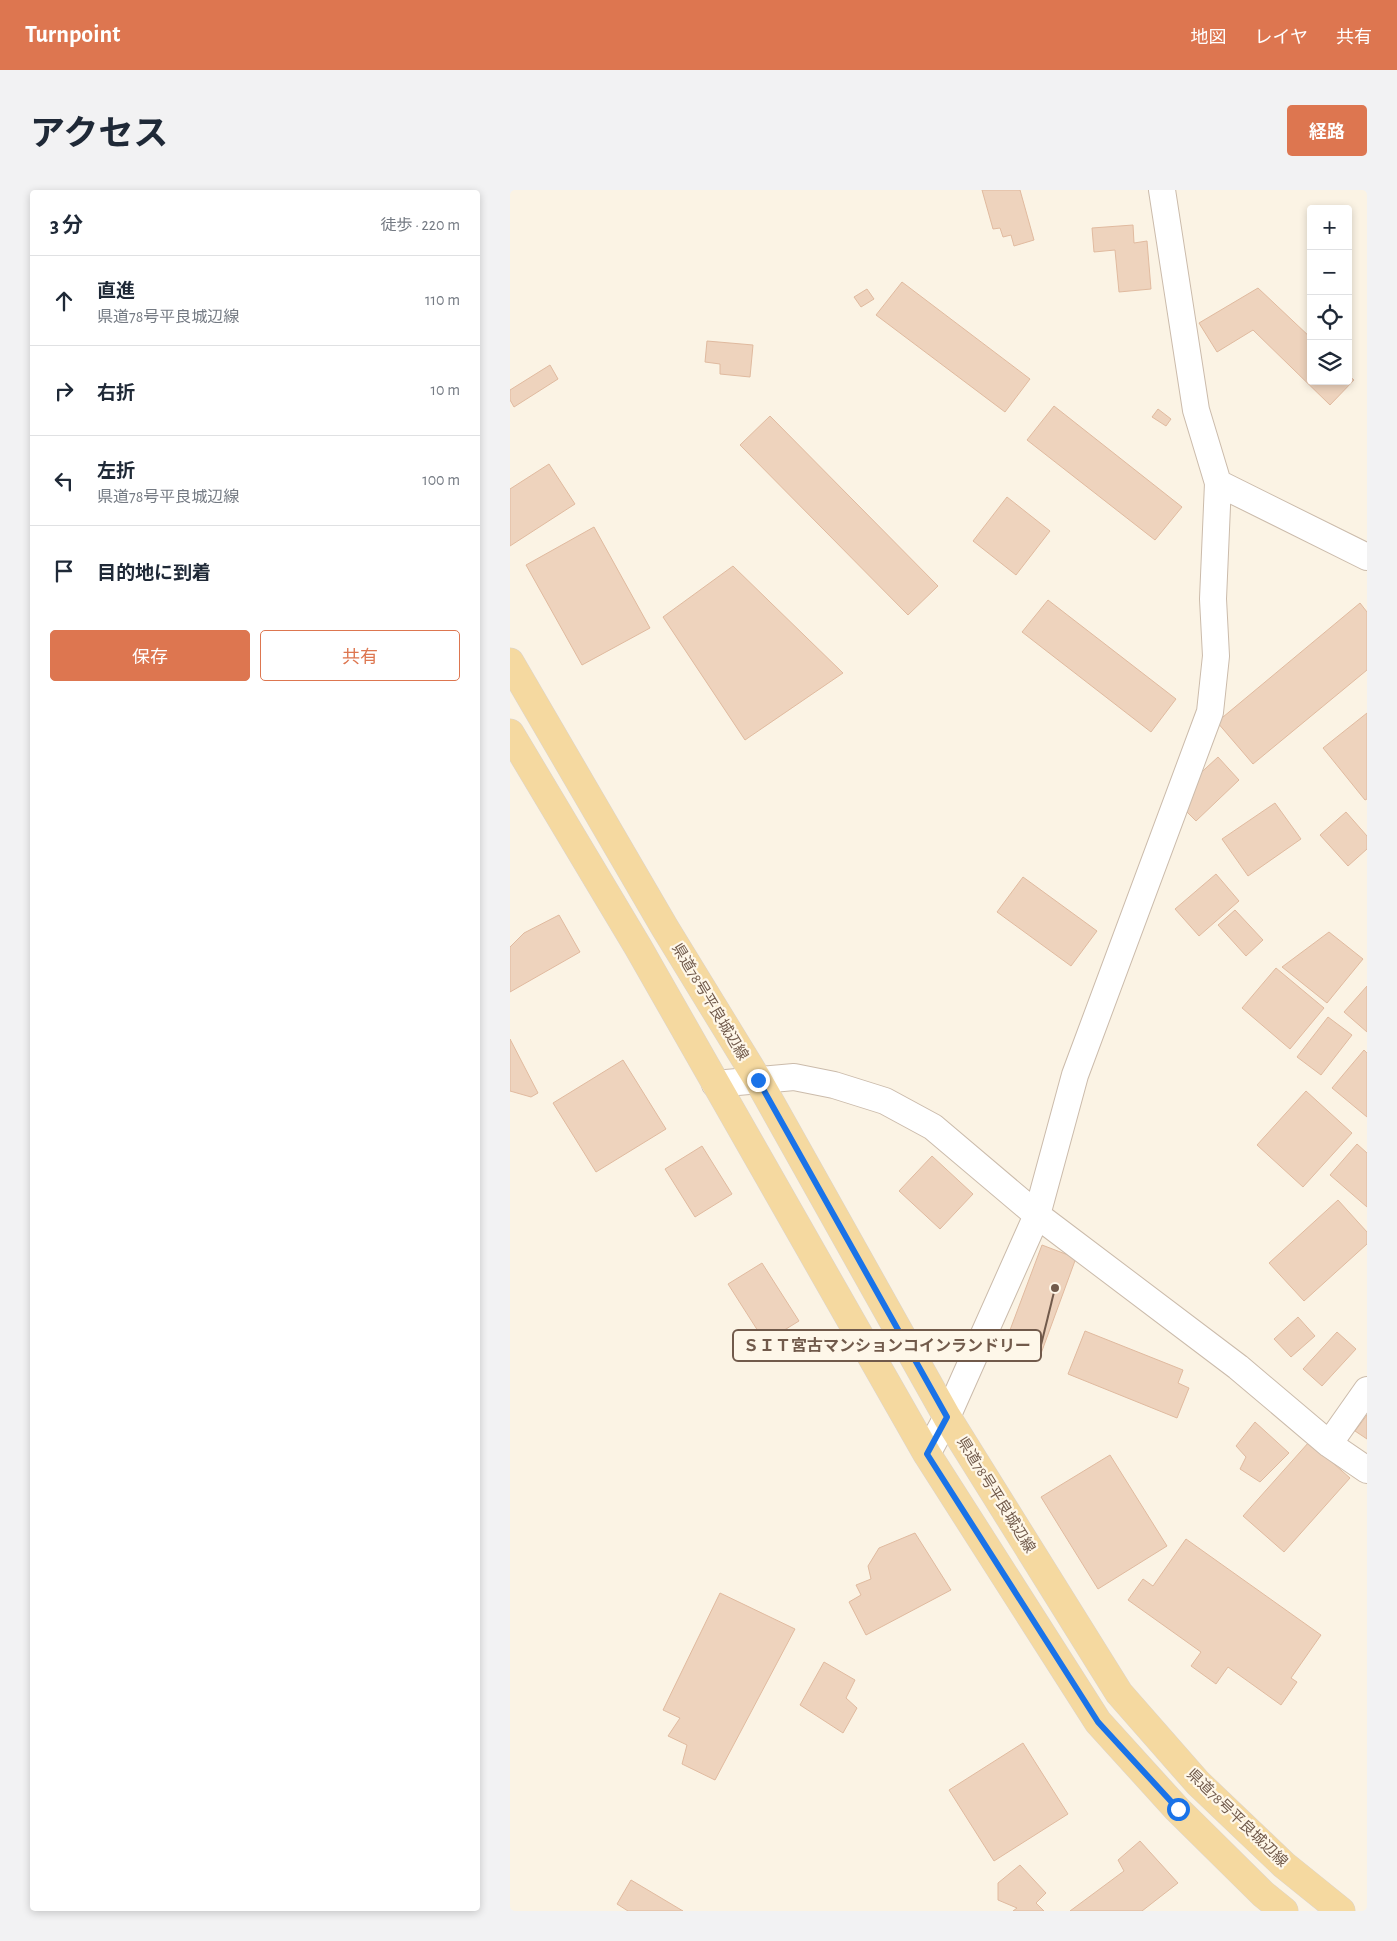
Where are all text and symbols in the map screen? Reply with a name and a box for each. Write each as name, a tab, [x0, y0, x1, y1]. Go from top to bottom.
text: Turnpoint	[25, 23, 120, 47]
text: 地図	[1191, 29, 1227, 47]
text: レイヤ	[1255, 29, 1308, 47]
text: 共有	[1336, 29, 1372, 47]
button: 経路	[1287, 105, 1367, 156]
text: アクセス	[30, 117, 168, 152]
map controls	[1307, 205, 1352, 385]
button: +	[1307, 205, 1352, 250]
text: 3 分	[50, 215, 83, 236]
text: 徒歩 · 220 m	[381, 217, 460, 233]
button: −	[1307, 250, 1352, 295]
text: 直進	[97, 282, 135, 301]
icon: ahead	[50, 287, 78, 315]
text: 110 m	[425, 292, 460, 308]
button: locate	[1307, 295, 1352, 340]
text: 県道78号平良城辺線	[97, 309, 239, 325]
button: layers	[1307, 340, 1352, 385]
icon: right	[50, 377, 78, 405]
text: 10 m	[431, 382, 460, 398]
text: 右折	[97, 384, 135, 403]
text: 左折	[97, 462, 135, 481]
icon: left	[50, 467, 78, 495]
text: 100 m	[422, 472, 460, 488]
text: 県道78号平良城辺線	[97, 489, 239, 505]
icon: arrive	[50, 557, 78, 585]
text: 目的地に到着	[97, 564, 211, 583]
button: 保存	[50, 630, 250, 681]
button: 共有	[260, 630, 460, 681]
street label: 県道78号平良城辺線	[669, 940, 752, 1063]
route end	[747, 1069, 770, 1092]
callout: ＳＩＴ宮古マンションコインランドリー	[733, 1330, 1041, 1361]
text: ＳＩＴ宮古マンションコインランドリー	[743, 1337, 1031, 1354]
street label: 県道78号平良城辺線	[954, 1434, 1039, 1556]
street label: 県道78号平良城辺線	[1184, 1766, 1291, 1870]
route start	[1167, 1798, 1190, 1821]

